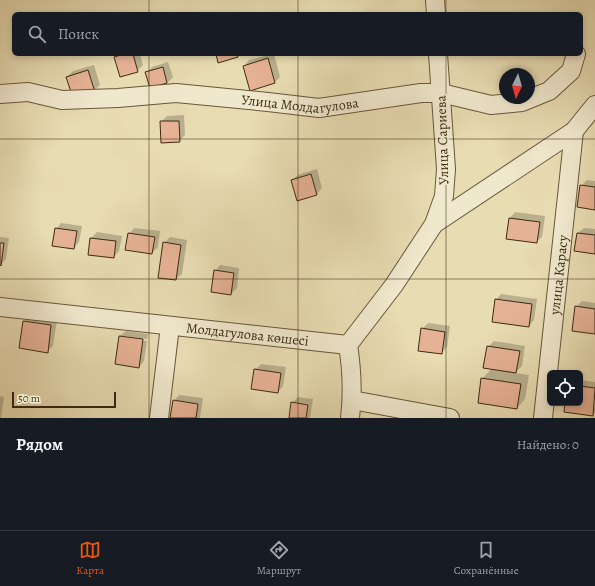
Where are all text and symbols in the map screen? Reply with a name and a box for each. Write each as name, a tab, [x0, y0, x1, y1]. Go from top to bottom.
search box	[12, 12, 583, 56]
icon: search	[26, 23, 48, 45]
text: Поиск	[58, 24, 99, 44]
north arrow	[499, 68, 535, 104]
street label: Улица Молдагулова	[241, 90, 360, 118]
street label: Улица Сариева	[431, 94, 454, 185]
street label: улица Карасу	[545, 233, 573, 317]
street label: Молдагулова көшесі	[185, 318, 310, 351]
map controls	[547, 370, 583, 406]
button: locate	[547, 370, 583, 406]
scale bar	[12, 390, 116, 409]
text: 50 m	[18, 391, 40, 406]
text: Рядом	[16, 433, 63, 456]
text: Найдено: 0	[517, 436, 579, 453]
tab: Карта	[76, 539, 104, 578]
tab: Маршрут	[257, 539, 301, 578]
tab: Сохранённые	[454, 539, 519, 578]

